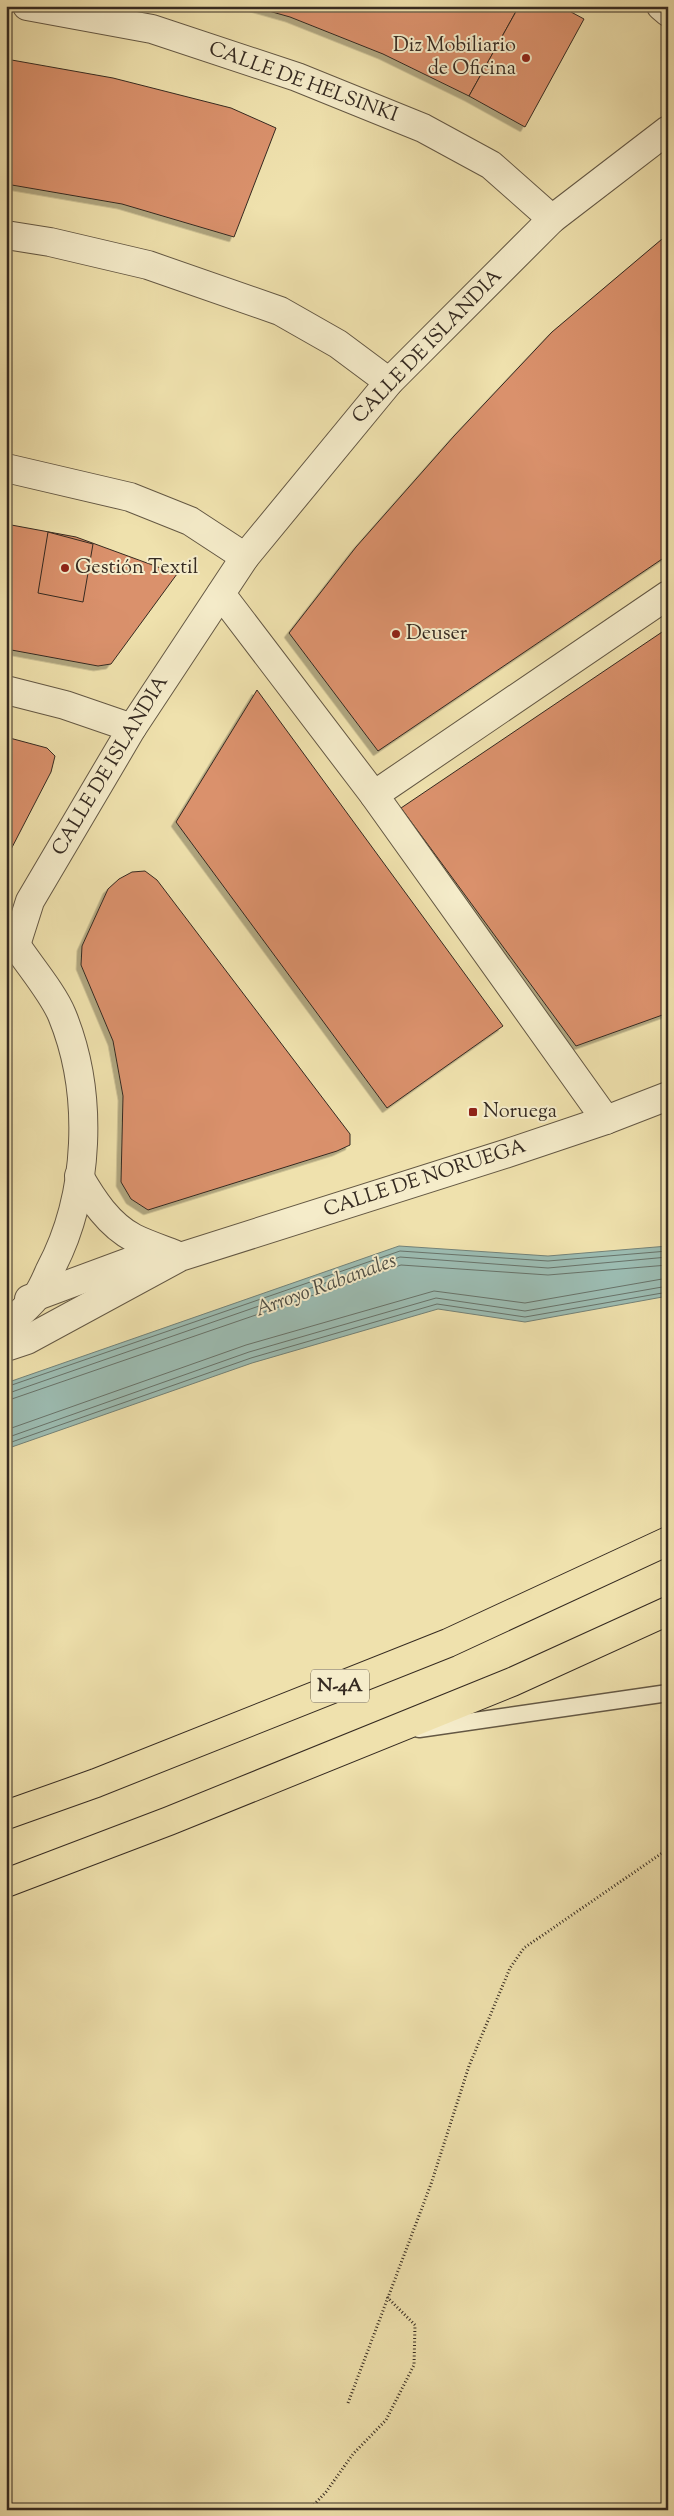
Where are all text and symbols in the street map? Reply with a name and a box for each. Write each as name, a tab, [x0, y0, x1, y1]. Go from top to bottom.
place label: Diz Mobiliario de Oficina	[393, 32, 516, 84]
street label: CALLE DE HELSINKI	[204, 35, 402, 131]
marker: Diz Mobiliario de Oficina	[520, 52, 532, 64]
street label: CALLE DE ISLANDIA	[346, 263, 510, 431]
place label: Gestión Textil	[75, 554, 199, 583]
marker: Gestión Textil	[59, 562, 71, 574]
place label: Deuser	[406, 620, 468, 649]
marker: Deuser	[390, 628, 402, 640]
street label: CALLE DE ISLANDIA	[46, 670, 176, 862]
place label: Noruega	[483, 1098, 557, 1127]
marker: Noruega	[467, 1106, 479, 1118]
street label: CALLE DE NORUEGA	[320, 1133, 530, 1225]
water label: Arroyo Rabanales	[251, 1247, 401, 1325]
road number: N-4A	[311, 1670, 369, 1702]

